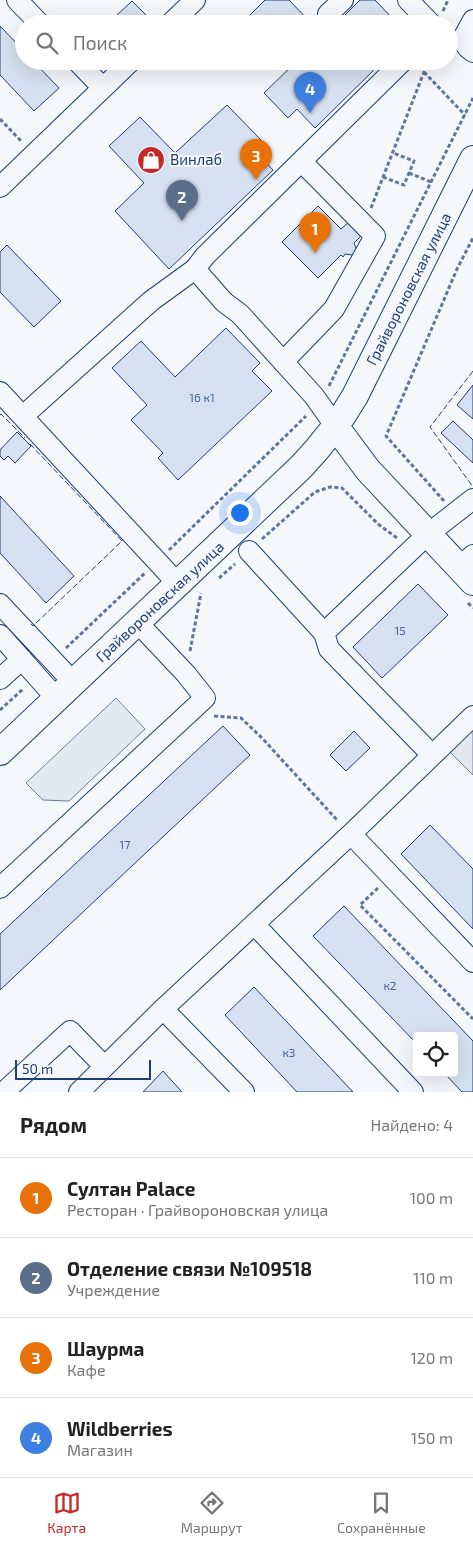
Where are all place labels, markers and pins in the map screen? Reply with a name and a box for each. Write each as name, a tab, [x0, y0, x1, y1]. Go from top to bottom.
pin: 4	[294, 72, 326, 113]
pin: 3	[240, 139, 272, 180]
shop icon: Винлаб	[136, 145, 166, 175]
place label: Винлаб	[170, 150, 222, 168]
pin: 2	[166, 180, 198, 221]
pin: 1	[299, 212, 331, 253]

